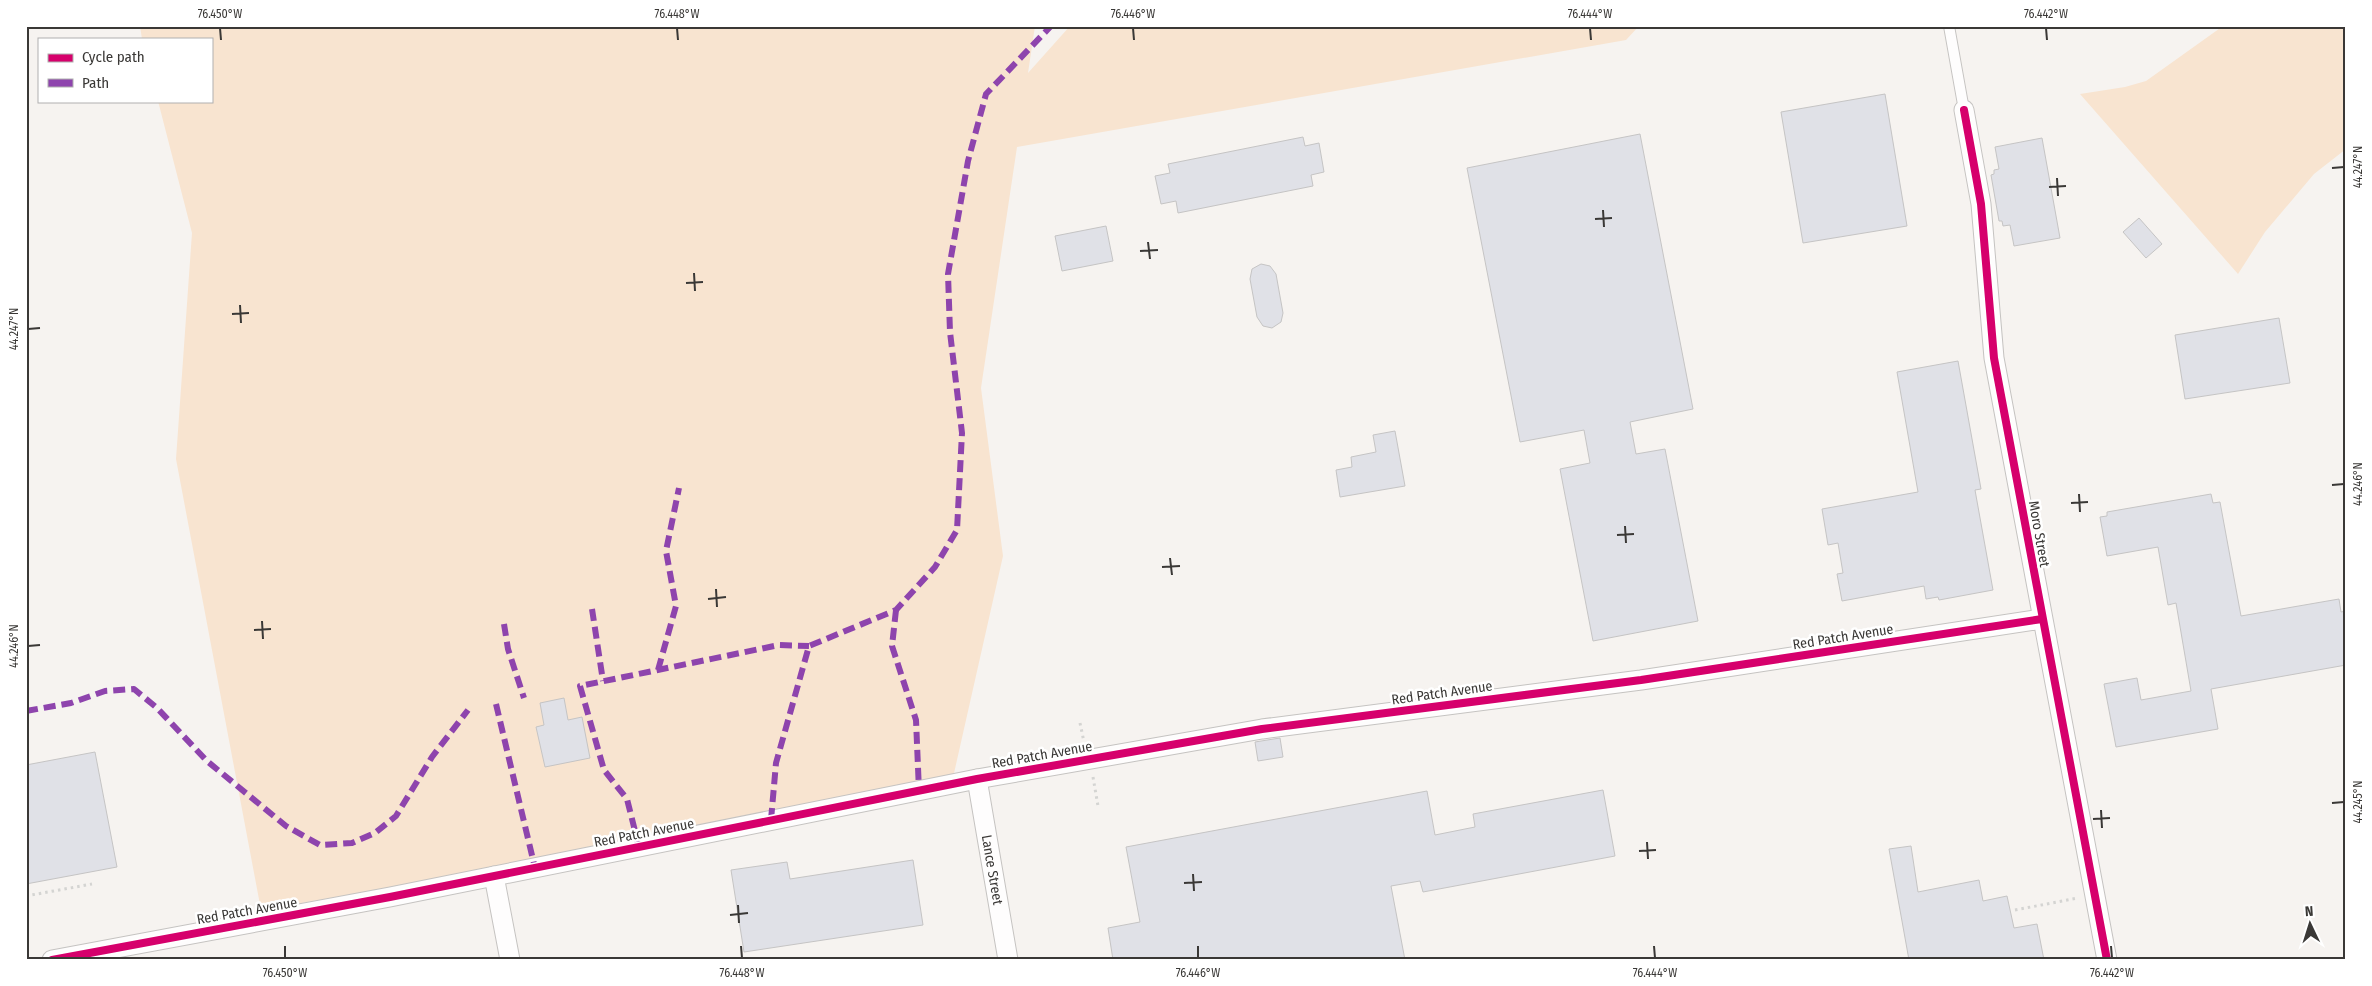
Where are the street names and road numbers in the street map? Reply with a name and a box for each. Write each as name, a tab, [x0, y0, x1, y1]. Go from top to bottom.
street label: Moro Street	[2025, 500, 2053, 569]
street label: Red Patch Avenue	[1791, 621, 1895, 653]
street label: Red Patch Avenue	[1390, 677, 1494, 708]
street label: Red Patch Avenue	[990, 738, 1094, 772]
street label: Red Patch Avenue	[592, 815, 696, 851]
street label: Lance Street	[978, 833, 1007, 906]
street label: Red Patch Avenue	[195, 894, 299, 928]

